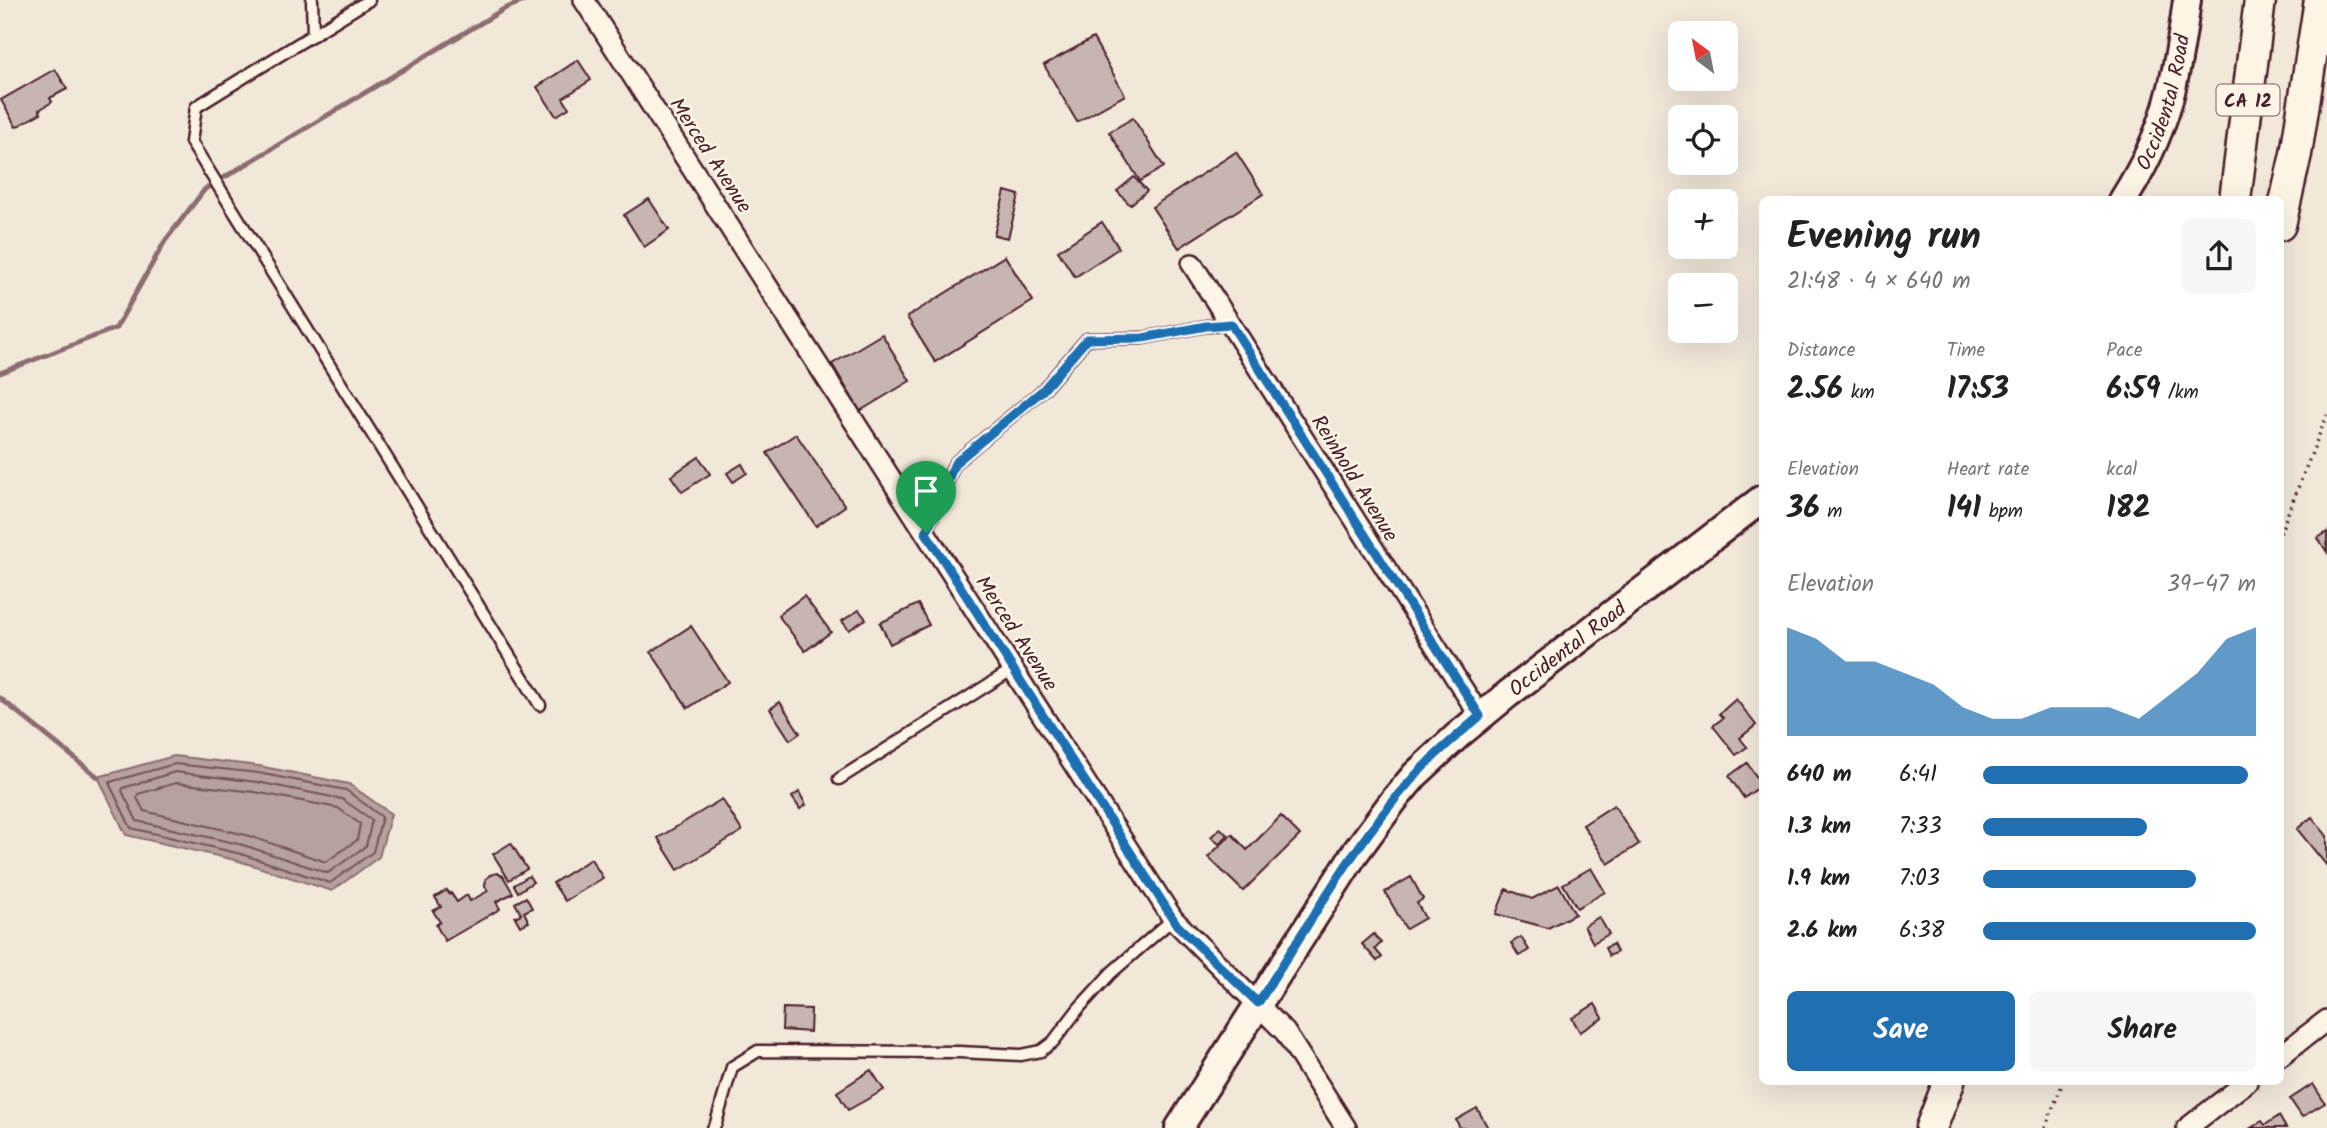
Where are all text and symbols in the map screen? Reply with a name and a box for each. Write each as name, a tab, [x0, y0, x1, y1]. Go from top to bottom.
north arrow	[1668, 21, 1738, 91]
map controls	[1668, 21, 1738, 343]
street label: Occidental Road	[2128, 31, 2200, 177]
road number: CA 12	[2216, 85, 2280, 116]
street label: Merced Avenue	[660, 91, 760, 221]
button: locate	[1668, 105, 1738, 175]
button: +	[1668, 189, 1738, 259]
text: Evening run	[1787, 208, 1981, 268]
button: share	[2182, 219, 2256, 293]
text: 21:48 · 4 × 640 m	[1787, 264, 1971, 300]
button: −	[1668, 273, 1738, 343]
text: Distance	[1787, 336, 1855, 366]
text: Time	[1947, 336, 1985, 366]
text: Pace	[2106, 336, 2143, 366]
text: 2.56	[1787, 366, 1843, 414]
text: 17:53	[1947, 366, 2009, 414]
text: 6:59	[2106, 366, 2160, 414]
text: km	[1843, 378, 1875, 408]
text: /km	[2160, 378, 2199, 408]
street label: Reinhold Avenue	[1301, 409, 1406, 549]
text: Elevation	[1787, 455, 1859, 485]
text: Heart rate	[1947, 455, 2029, 485]
text: kcal	[2106, 455, 2137, 485]
pin	[896, 461, 956, 533]
icon: arrive	[907, 472, 945, 510]
text: 36	[1787, 485, 1820, 533]
text: 141	[1947, 485, 1981, 533]
text: 182	[2106, 485, 2151, 533]
text: m	[1820, 497, 1842, 527]
text: bpm	[1981, 497, 2023, 527]
text: Elevation	[1787, 567, 1874, 603]
text: 39–47 m	[2167, 567, 2256, 603]
street label: Merced Avenue	[966, 569, 1066, 699]
street label: Occidental Road	[1502, 593, 1635, 706]
text: 640 m	[1787, 757, 1852, 793]
text: 6:41	[1899, 757, 1937, 793]
text: 1.3 km	[1787, 809, 1851, 845]
text: 7:33	[1899, 809, 1942, 845]
text: 1.9 km	[1787, 861, 1850, 897]
text: 7:03	[1899, 861, 1940, 897]
text: 2.6 km	[1787, 913, 1857, 949]
text: 6:38	[1899, 913, 1944, 949]
button: Save	[1787, 991, 2015, 1071]
button: Share	[2029, 991, 2256, 1071]

